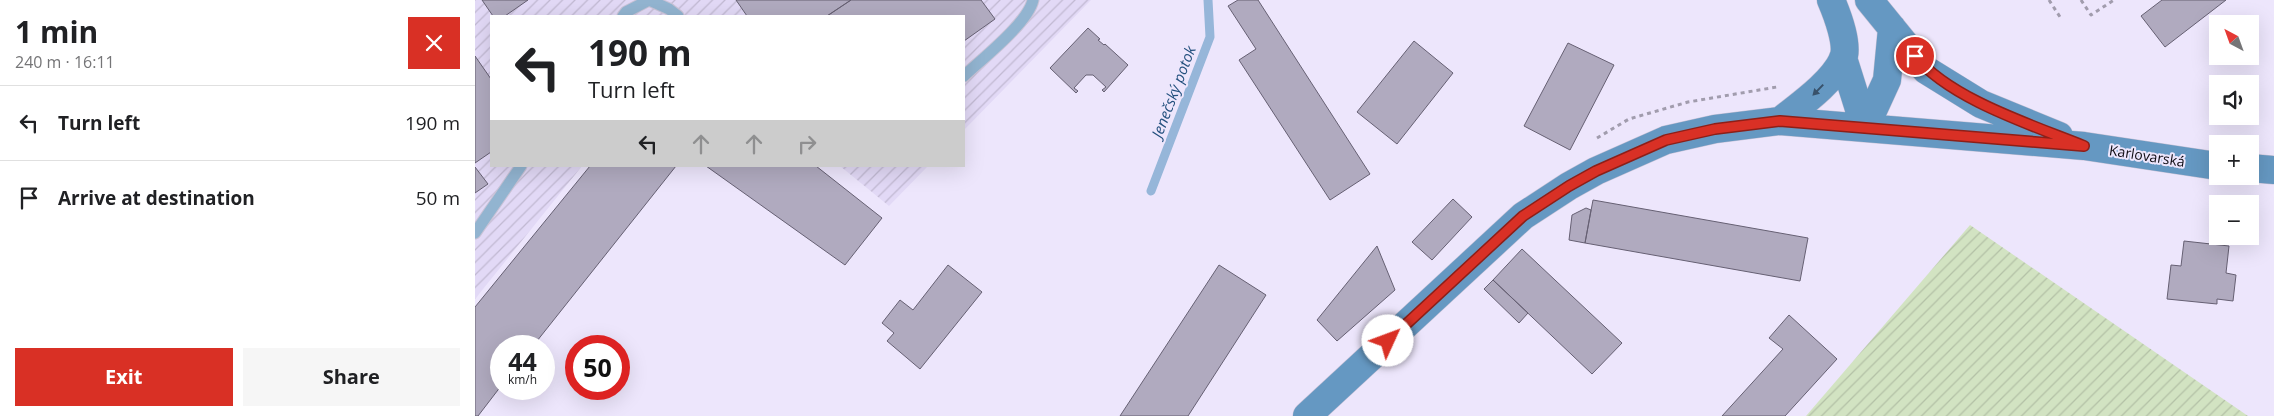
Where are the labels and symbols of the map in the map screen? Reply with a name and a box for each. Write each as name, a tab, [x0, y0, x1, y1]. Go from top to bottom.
north arrow	[2209, 15, 2259, 65]
pin	[1894, 35, 1936, 77]
water label: Jenečský potok	[1145, 42, 1200, 143]
one-way arrow	[1812, 84, 1824, 96]
street label: Karlovarská	[2108, 140, 2186, 171]
position arrow	[1361, 314, 1413, 366]
speed limit sign: 50	[565, 335, 630, 400]

